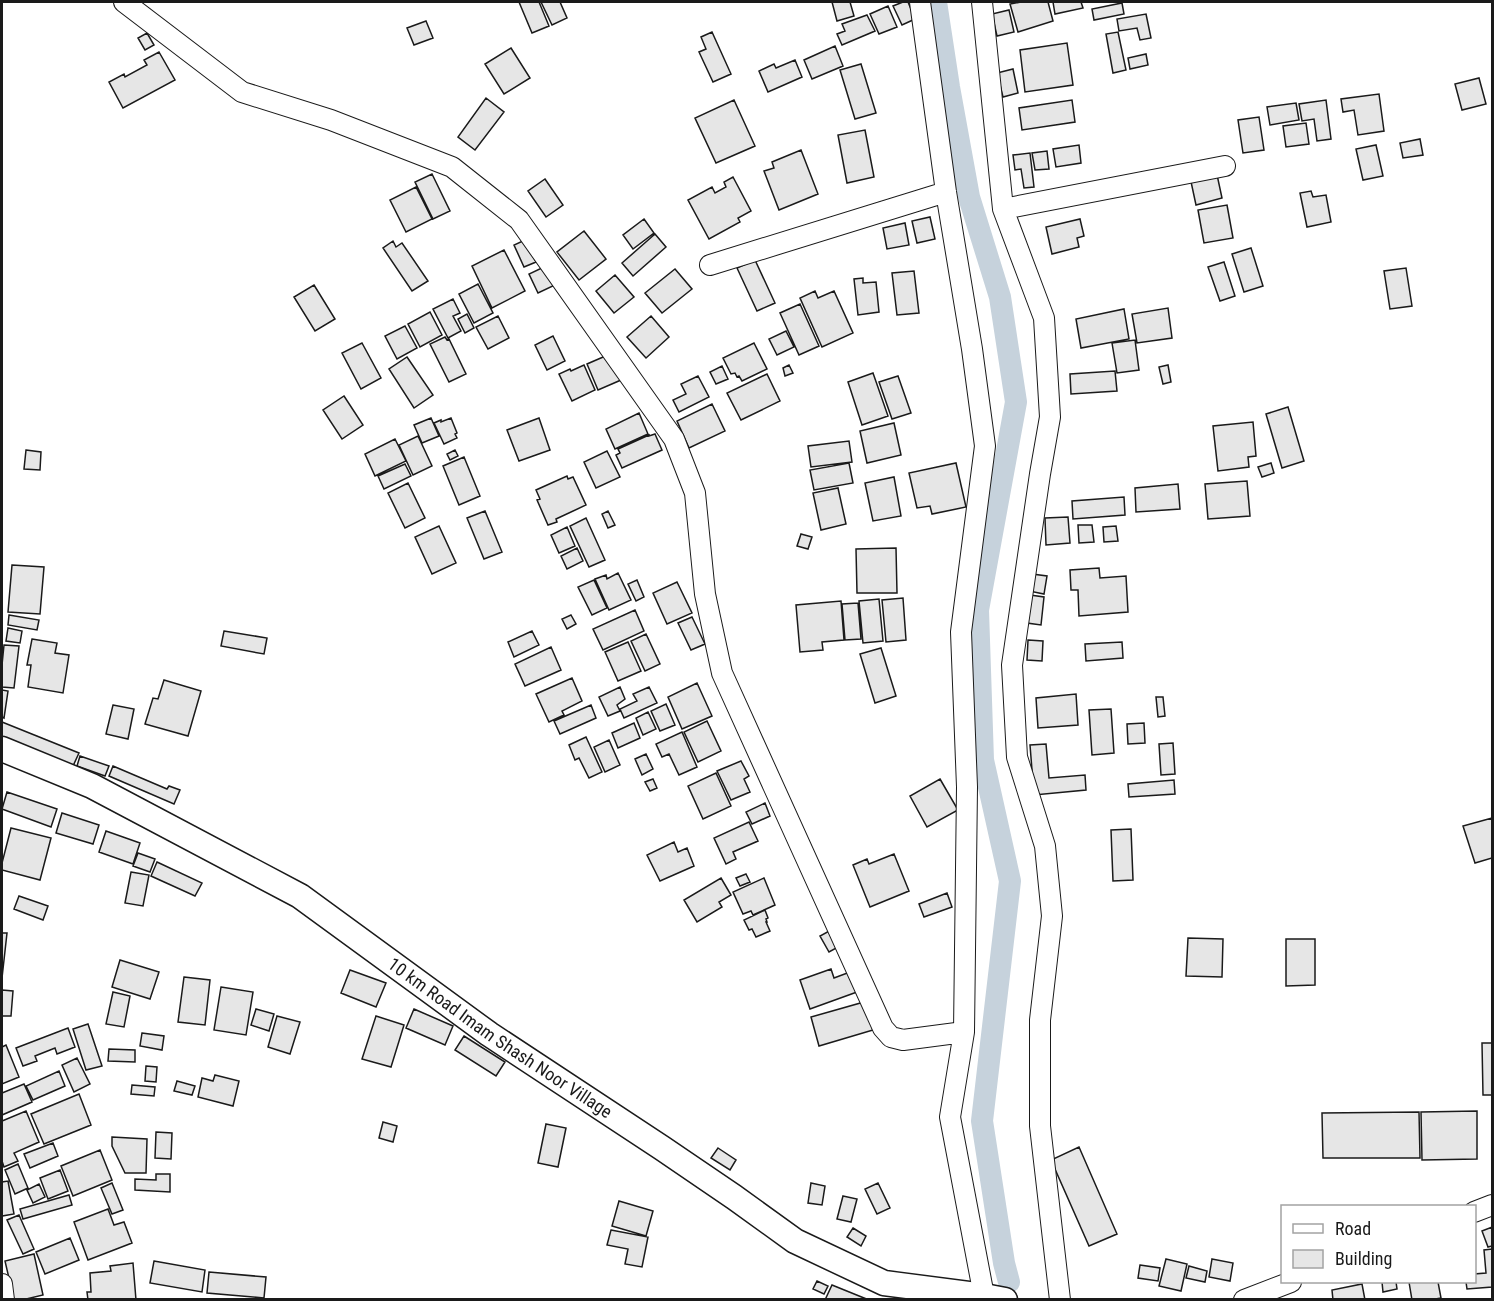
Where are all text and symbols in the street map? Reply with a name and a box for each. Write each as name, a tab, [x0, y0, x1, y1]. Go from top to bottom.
street label: 10 km Road Imam Shash Noor Village	[384, 953, 616, 1122]
legend	[1281, 1205, 1476, 1283]
text: Road	[1335, 1218, 1371, 1239]
text: Building	[1335, 1248, 1392, 1269]

